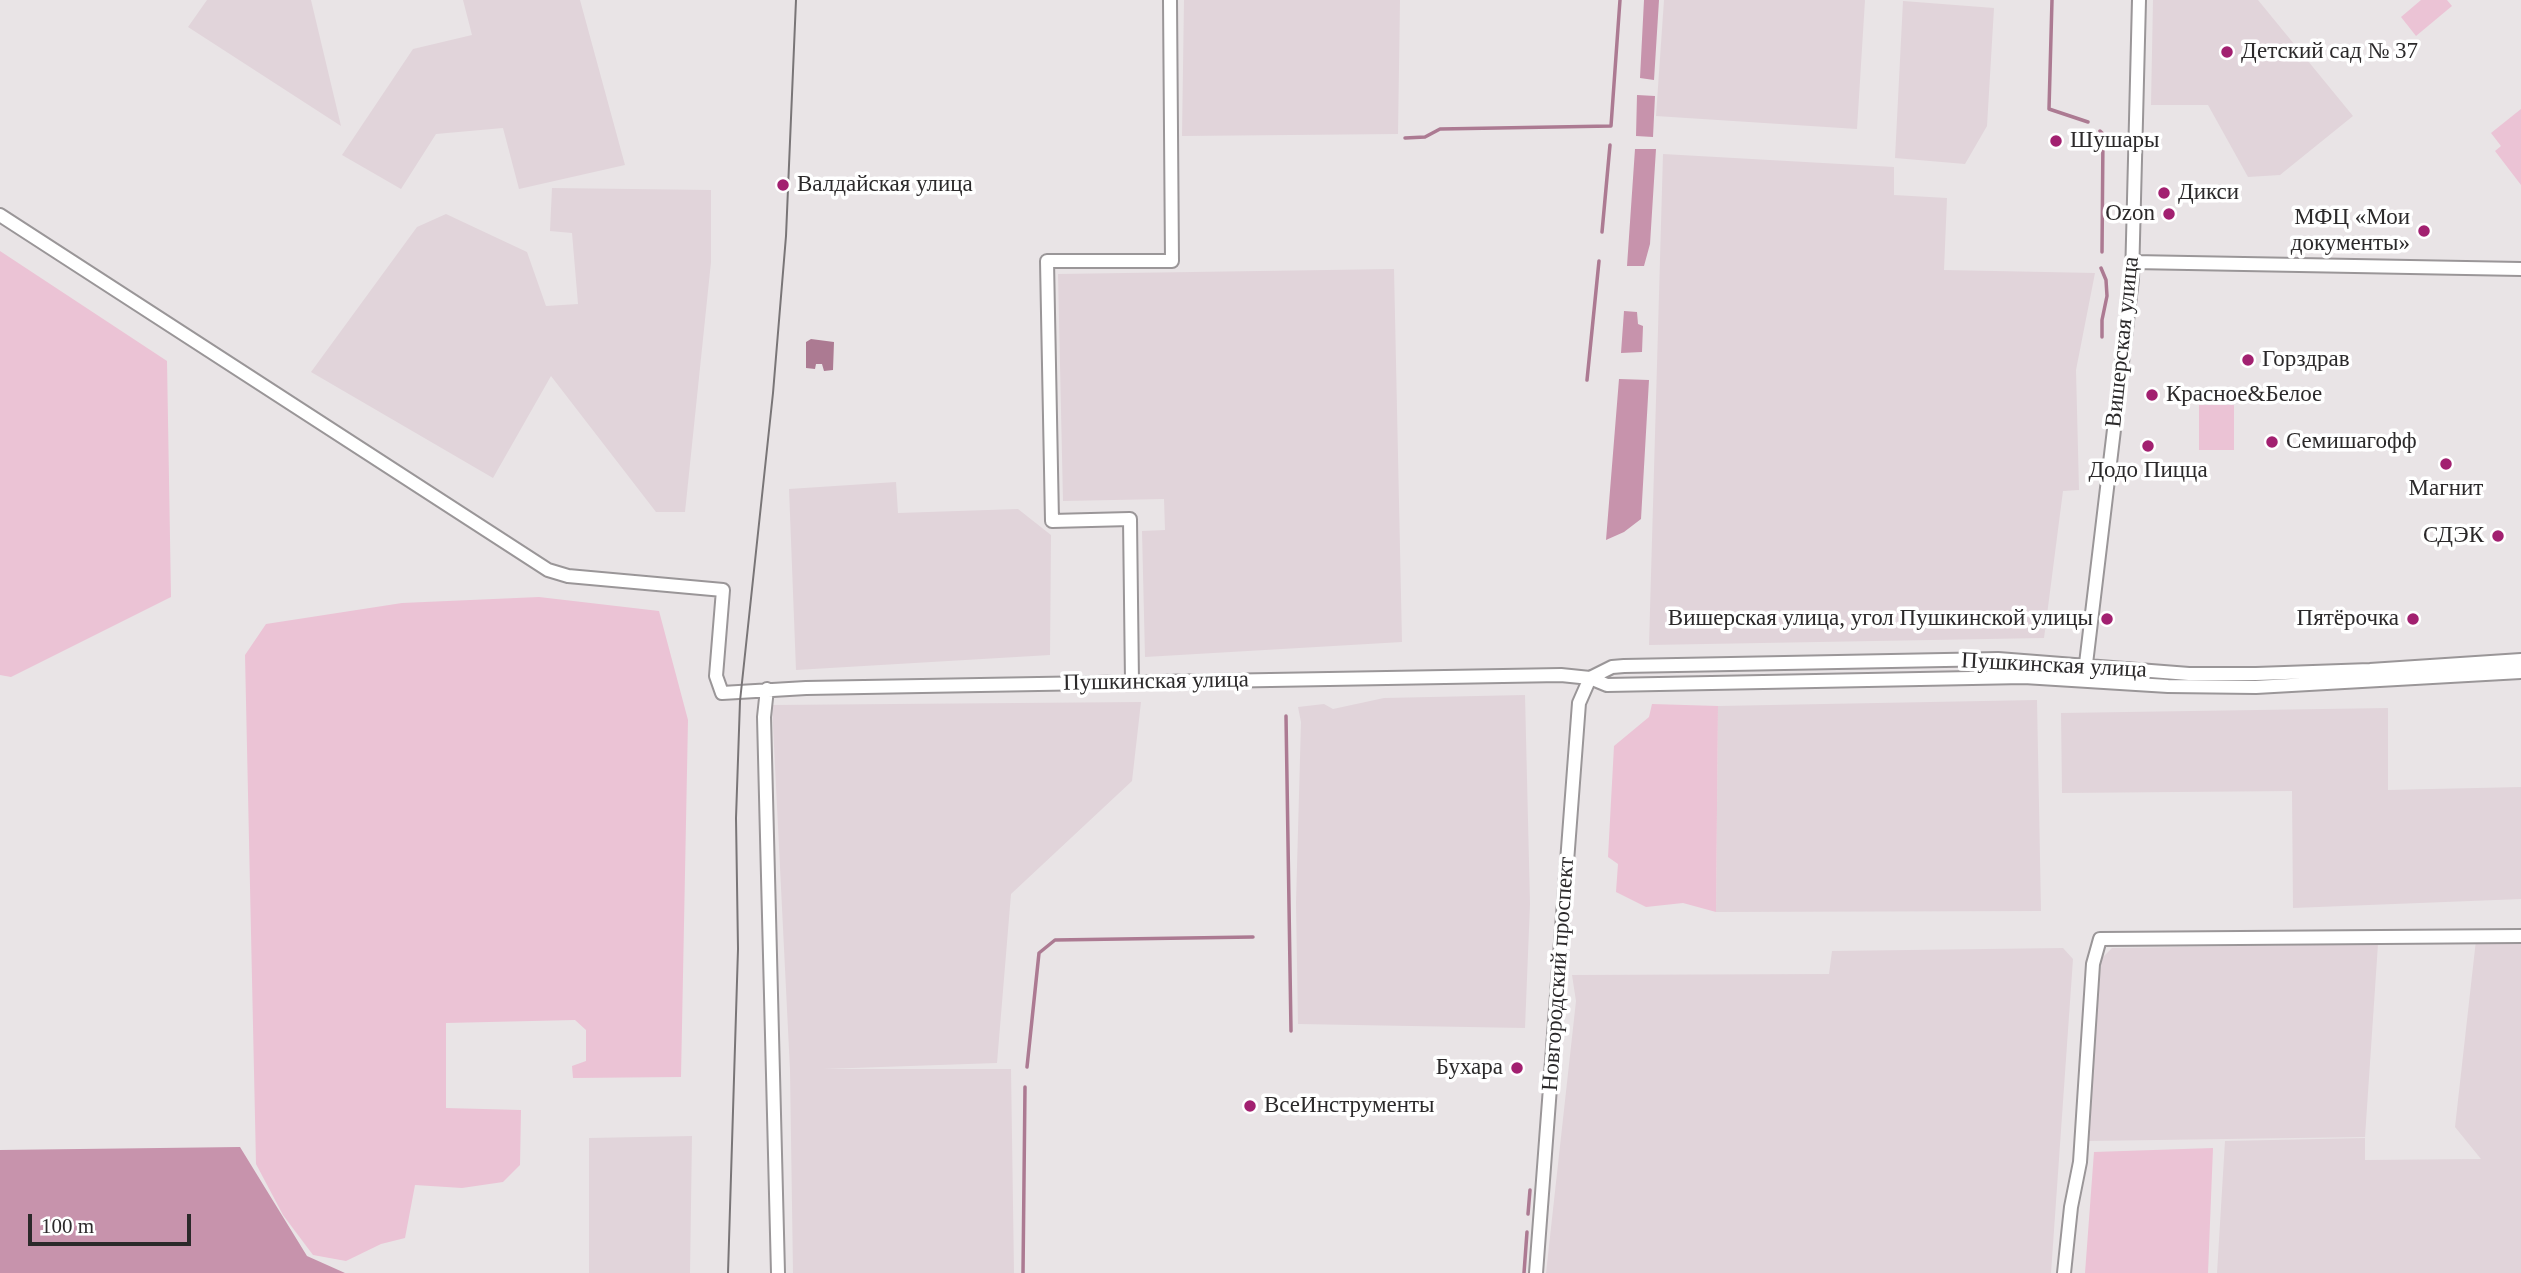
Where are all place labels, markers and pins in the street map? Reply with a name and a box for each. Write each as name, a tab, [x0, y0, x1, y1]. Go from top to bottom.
place label: Детский сад № 37	[2241, 38, 2418, 66]
marker: Детский сад № 37	[2219, 44, 2235, 60]
place label: Шушары	[2070, 127, 2160, 155]
marker: Шушары	[2048, 133, 2064, 149]
place label: Валдайская улица	[797, 171, 973, 199]
marker: Валдайская улица	[775, 177, 791, 193]
place label: Дикси	[2178, 179, 2239, 207]
marker: Дикси	[2156, 185, 2172, 201]
place label: Ozon	[2105, 200, 2155, 228]
place label: МФЦ «Мои документы»	[2291, 204, 2410, 258]
marker: Ozon	[2161, 206, 2177, 222]
marker: МФЦ «Мои документы»	[2416, 223, 2432, 239]
place label: Горздрав	[2262, 346, 2349, 374]
marker: Горздрав	[2240, 352, 2256, 368]
place label: Красное&Белое	[2166, 381, 2322, 409]
marker: Красное&Белое	[2144, 387, 2160, 403]
place label: Семишагофф	[2286, 428, 2417, 456]
marker: Семишагофф	[2264, 434, 2280, 450]
marker: Додо Пицца	[2140, 438, 2156, 454]
marker: Магнит	[2438, 456, 2454, 472]
place label: Додо Пицца	[2088, 457, 2208, 485]
place label: Магнит	[2409, 475, 2483, 503]
place label: СДЭК	[2423, 522, 2484, 550]
marker: СДЭК	[2490, 528, 2506, 544]
place label: Вишерская улица, угол Пушкинской улицы	[1668, 605, 2093, 633]
place label: Пятёрочка	[2297, 605, 2399, 633]
marker: Вишерская улица, угол Пушкинской улицы	[2099, 611, 2115, 627]
marker: Пятёрочка	[2405, 611, 2421, 627]
place label: Бухара	[1436, 1054, 1503, 1082]
marker: Бухара	[1509, 1060, 1525, 1076]
place label: ВсеИнструменты	[1264, 1092, 1434, 1120]
marker: ВсеИнструменты	[1242, 1098, 1258, 1114]

